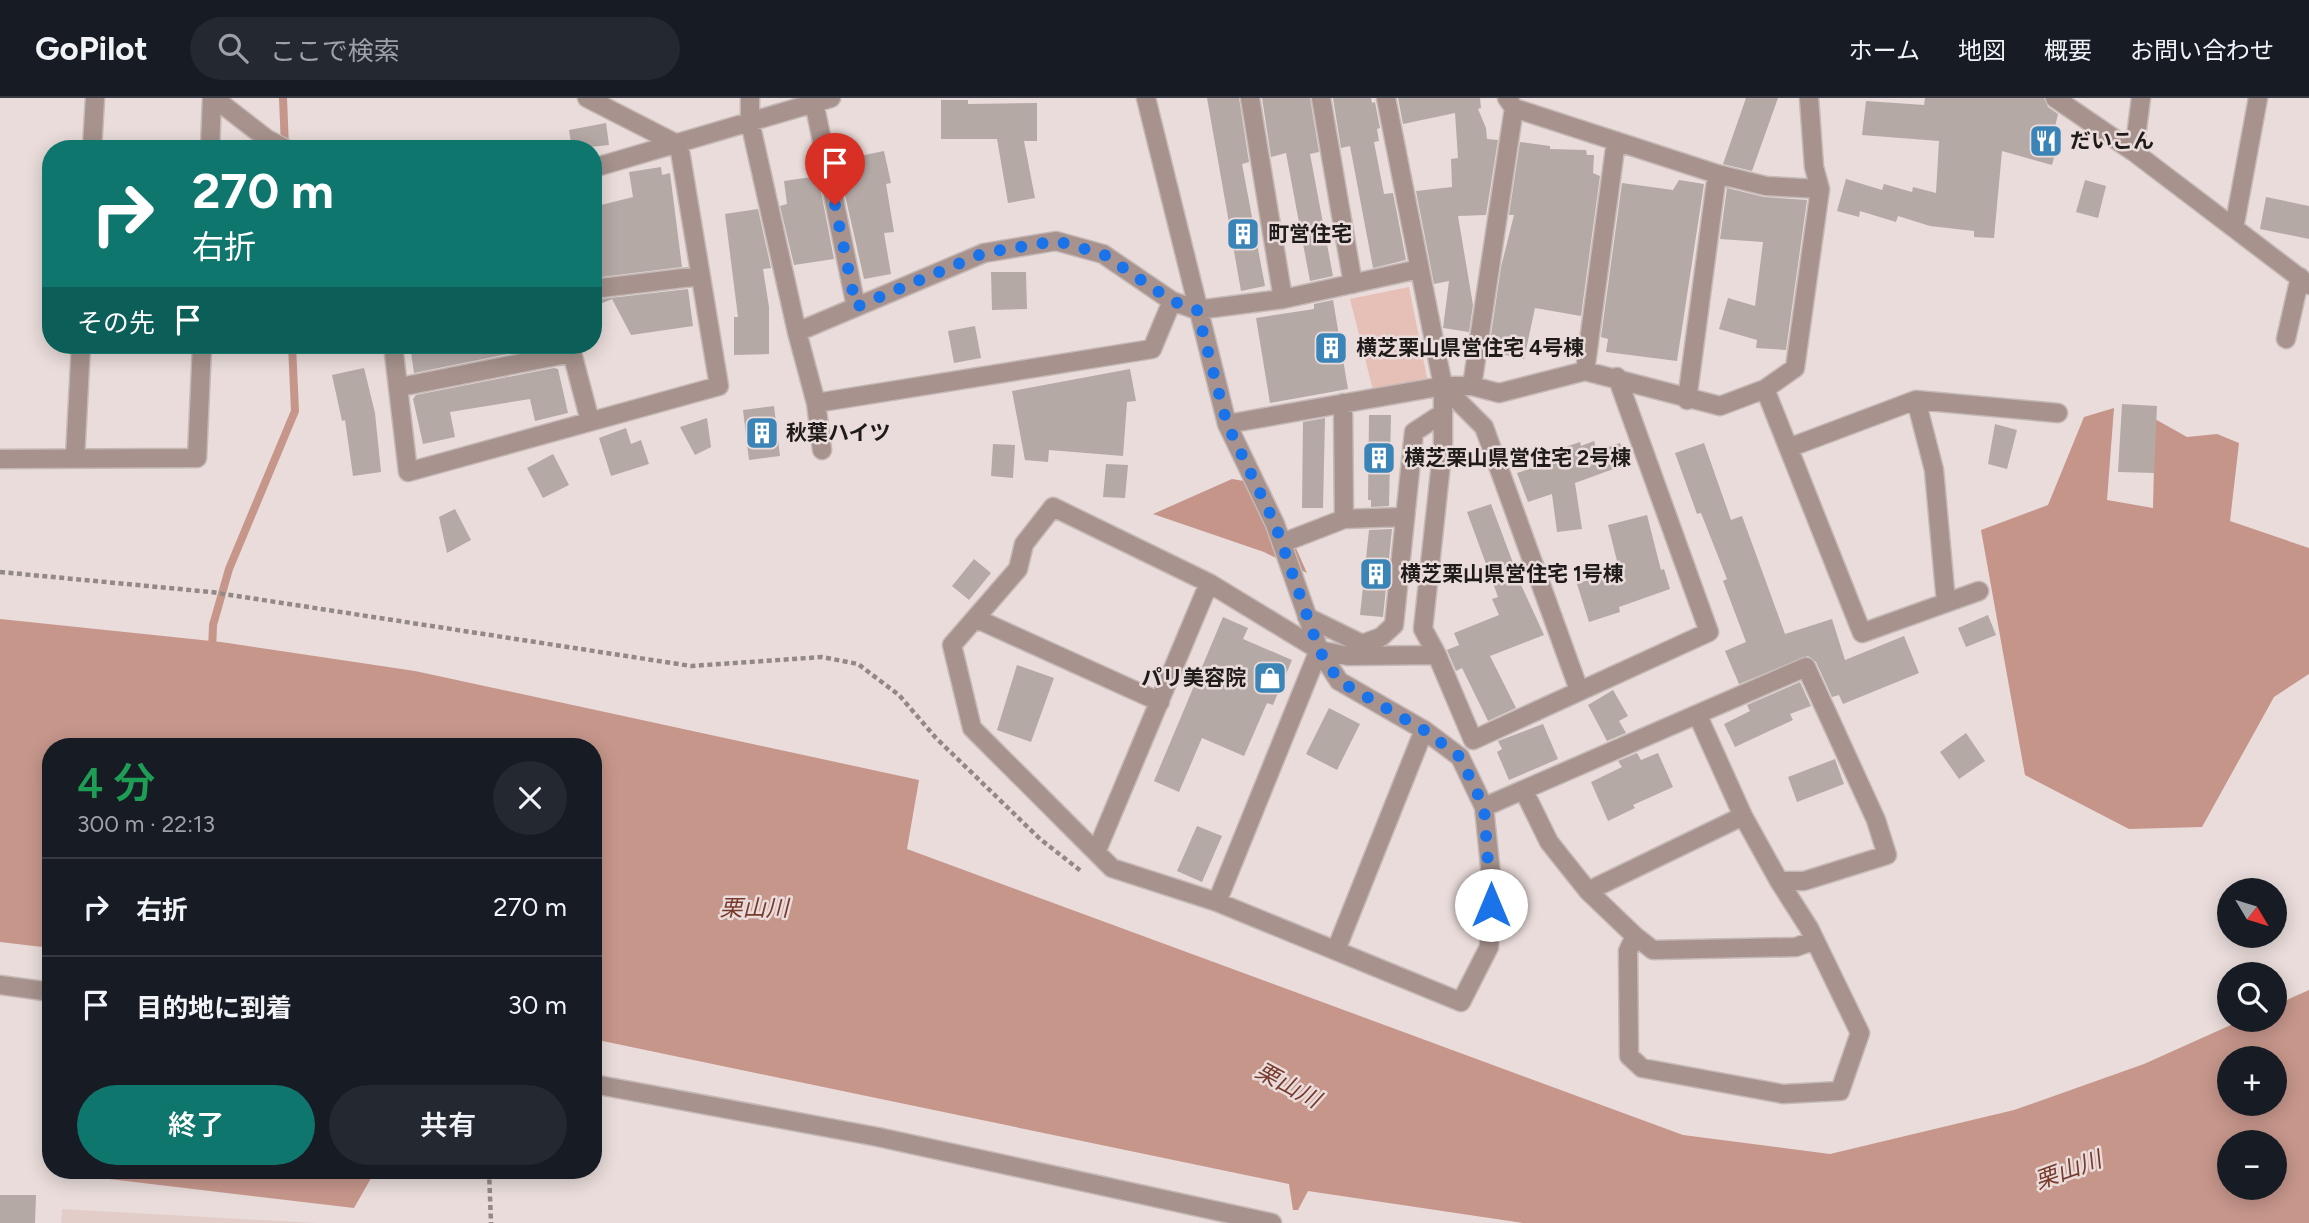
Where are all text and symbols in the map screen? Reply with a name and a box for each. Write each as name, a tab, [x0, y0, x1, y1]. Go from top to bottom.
search box	[190, 17, 680, 80]
text: GoPilot	[35, 29, 148, 68]
icon: search	[214, 29, 252, 67]
text: ここで検索	[270, 35, 400, 67]
text: ホーム	[1849, 36, 1920, 65]
text: 地図	[1958, 36, 2006, 65]
text: 概要	[2044, 36, 2092, 65]
text: お問い合わせ	[2130, 36, 2274, 65]
restaurant icon: だいこん	[2027, 122, 2065, 160]
place label: だいこん	[2070, 128, 2154, 153]
pin	[805, 133, 865, 205]
icon: arrive	[816, 144, 854, 182]
text: 270 m	[192, 161, 334, 220]
icon: right	[77, 168, 168, 259]
building icon: 町営住宅	[1224, 215, 1262, 253]
place label: 町営住宅	[1268, 221, 1352, 246]
text: 右折	[192, 228, 256, 266]
icon: arrive	[169, 301, 207, 339]
text: その先	[77, 307, 155, 339]
building icon: 横芝栗山県営住宅 4号棟	[1312, 329, 1350, 367]
place label: 横芝栗山県営住宅 4号棟	[1356, 335, 1584, 360]
building icon: 秋葉ハイツ	[743, 414, 781, 452]
place label: 秋葉ハイツ	[786, 420, 891, 445]
building icon: 横芝栗山県営住宅 2号棟	[1360, 439, 1398, 477]
place label: 横芝栗山県営住宅 2号棟	[1404, 445, 1631, 470]
building icon: 横芝栗山県営住宅 1号棟	[1357, 555, 1395, 593]
place label: 横芝栗山県営住宅 1号棟	[1400, 561, 1624, 586]
shop icon: パリ美容院	[1251, 659, 1289, 697]
place label: パリ美容院	[1141, 665, 1246, 690]
text: 4 分	[77, 758, 156, 809]
button: close	[493, 761, 567, 835]
text: 300 m · 22:13	[77, 810, 215, 838]
position arrow	[1454, 868, 1528, 942]
north arrow	[2217, 878, 2287, 948]
map controls	[2217, 878, 2287, 1200]
icon: right	[77, 888, 115, 926]
text: 270 m	[493, 891, 567, 923]
text: 右折	[136, 894, 188, 926]
water label: 栗山川	[720, 894, 792, 922]
button: search	[2217, 962, 2287, 1032]
icon: arrive	[77, 986, 115, 1024]
text: 30 m	[508, 989, 567, 1021]
text: 目的地に到着	[136, 992, 292, 1024]
button: +	[2217, 1046, 2287, 1116]
water label: 栗山川	[1251, 1056, 1328, 1115]
button: 終了	[77, 1085, 315, 1165]
button: 共有	[329, 1085, 567, 1165]
button: −	[2217, 1130, 2287, 1200]
water label: 栗山川	[2031, 1144, 2108, 1195]

